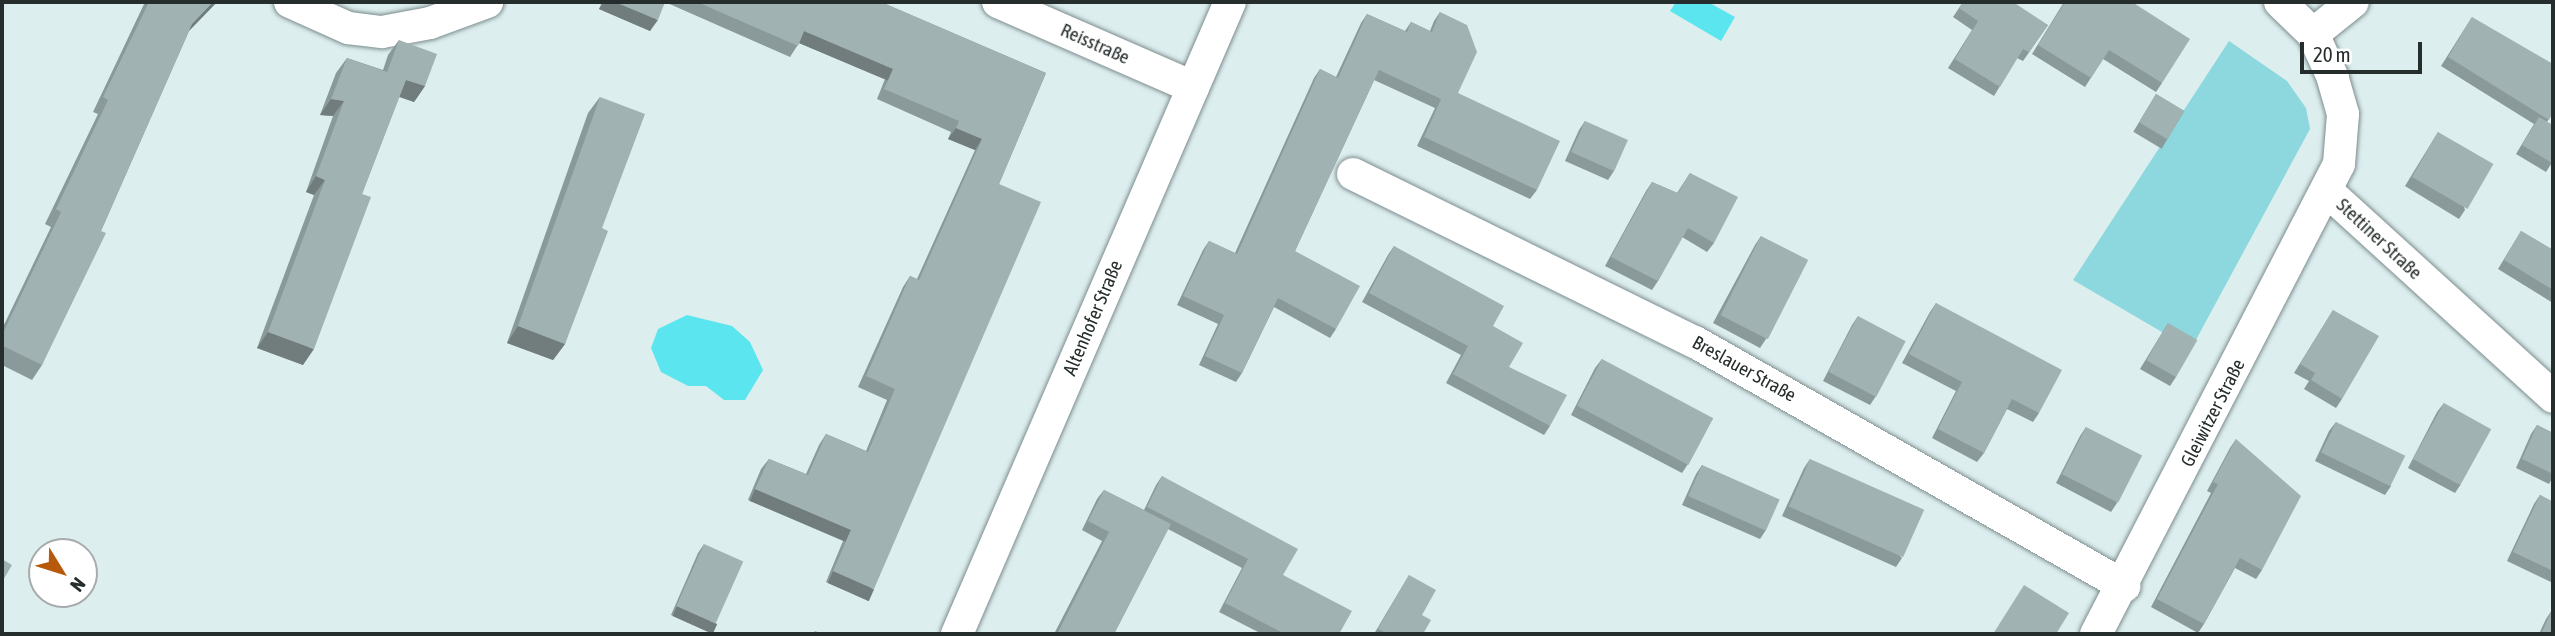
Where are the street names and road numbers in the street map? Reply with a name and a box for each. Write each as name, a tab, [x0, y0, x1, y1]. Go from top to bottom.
street label: Reisstraße	[1057, 19, 1133, 69]
street label: Stettiner Straße	[2332, 194, 2426, 284]
street label: Altenhofer Straße	[1059, 257, 1127, 379]
street label: Breslauer Straße	[1688, 331, 1800, 407]
street label: Gleiwitzer Straße	[2176, 355, 2250, 471]

